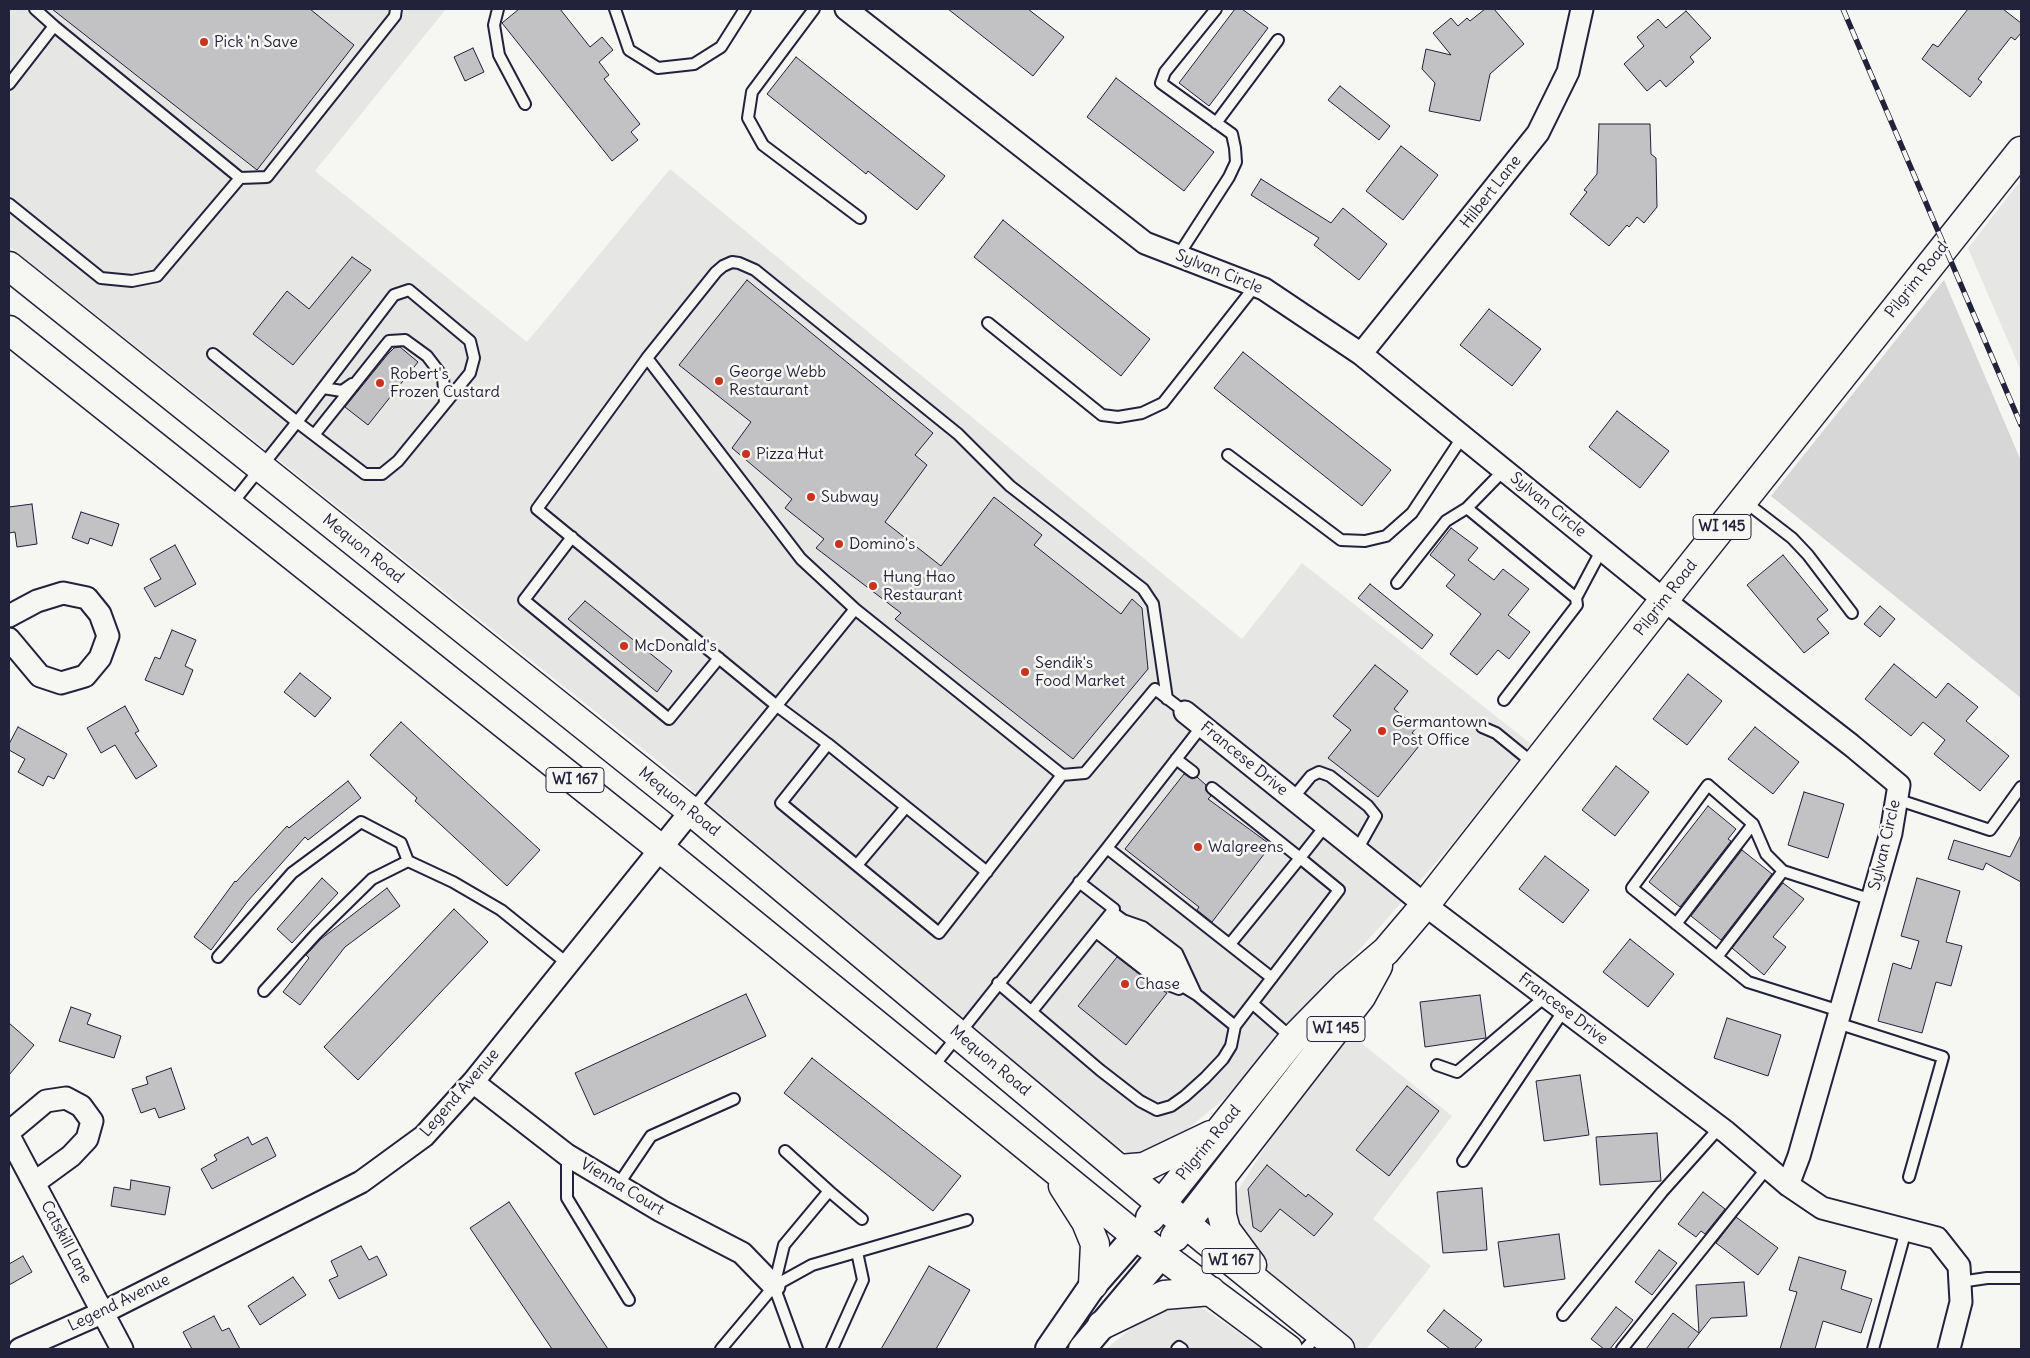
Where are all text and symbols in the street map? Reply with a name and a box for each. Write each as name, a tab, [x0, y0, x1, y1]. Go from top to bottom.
place label: Pick 'n Save	[214, 32, 298, 52]
marker: Pick 'n Save	[198, 36, 210, 48]
street label: Hilbert Lane	[1457, 152, 1525, 232]
street label: Pilgrim Road	[1881, 238, 1953, 322]
street label: Sylvan Circle	[1173, 246, 1265, 298]
place label: George Webb Restaurant	[729, 362, 826, 400]
place label: Robert's Frozen Custard	[390, 364, 500, 402]
marker: George Webb Restaurant	[713, 375, 725, 387]
marker: Robert's Frozen Custard	[374, 377, 386, 389]
place label: Pizza Hut	[756, 444, 824, 464]
marker: Pizza Hut	[740, 448, 752, 460]
street label: Sylvan Circle	[1506, 468, 1590, 542]
place label: Subway	[821, 487, 879, 507]
marker: Subway	[805, 491, 817, 503]
street label: Mequon Road	[318, 510, 408, 588]
road number: WI 145	[1693, 514, 1751, 540]
place label: Domino's	[849, 534, 915, 554]
marker: Domino's	[833, 538, 845, 550]
street label: Pilgrim Road	[1630, 556, 1702, 640]
place label: Hung Hao Restaurant	[883, 567, 963, 605]
marker: Hung Hao Restaurant	[867, 580, 879, 592]
place label: McDonald's	[634, 636, 717, 656]
marker: McDonald's	[618, 640, 630, 652]
place label: Sendik's Food Market	[1035, 653, 1125, 691]
marker: Sendik's Food Market	[1019, 666, 1031, 678]
place label: Germantown Post Office	[1392, 712, 1487, 750]
street label: Francese Drive	[1196, 718, 1292, 800]
marker: Germantown Post Office	[1376, 725, 1388, 737]
street label: Mequon Road	[634, 763, 724, 841]
road number: WI 167	[546, 768, 604, 792]
street label: Sylvan Circle	[1865, 798, 1905, 892]
place label: Walgreens	[1208, 837, 1284, 857]
marker: Walgreens	[1192, 841, 1204, 853]
street label: Francese Drive	[1514, 969, 1612, 1049]
place label: Chase	[1135, 974, 1180, 994]
marker: Chase	[1119, 978, 1131, 990]
road number: WI 145	[1307, 1016, 1365, 1042]
street label: Mequon Road	[946, 1022, 1034, 1100]
street label: Legend Avenue	[417, 1045, 503, 1141]
street label: Pilgrim Road	[1173, 1102, 1245, 1184]
street label: Vienna Court	[577, 1154, 667, 1220]
street label: Catskill Lane	[36, 1198, 96, 1286]
road number: WI 167	[1202, 1248, 1260, 1274]
street label: Legend Avenue	[65, 1270, 173, 1336]

